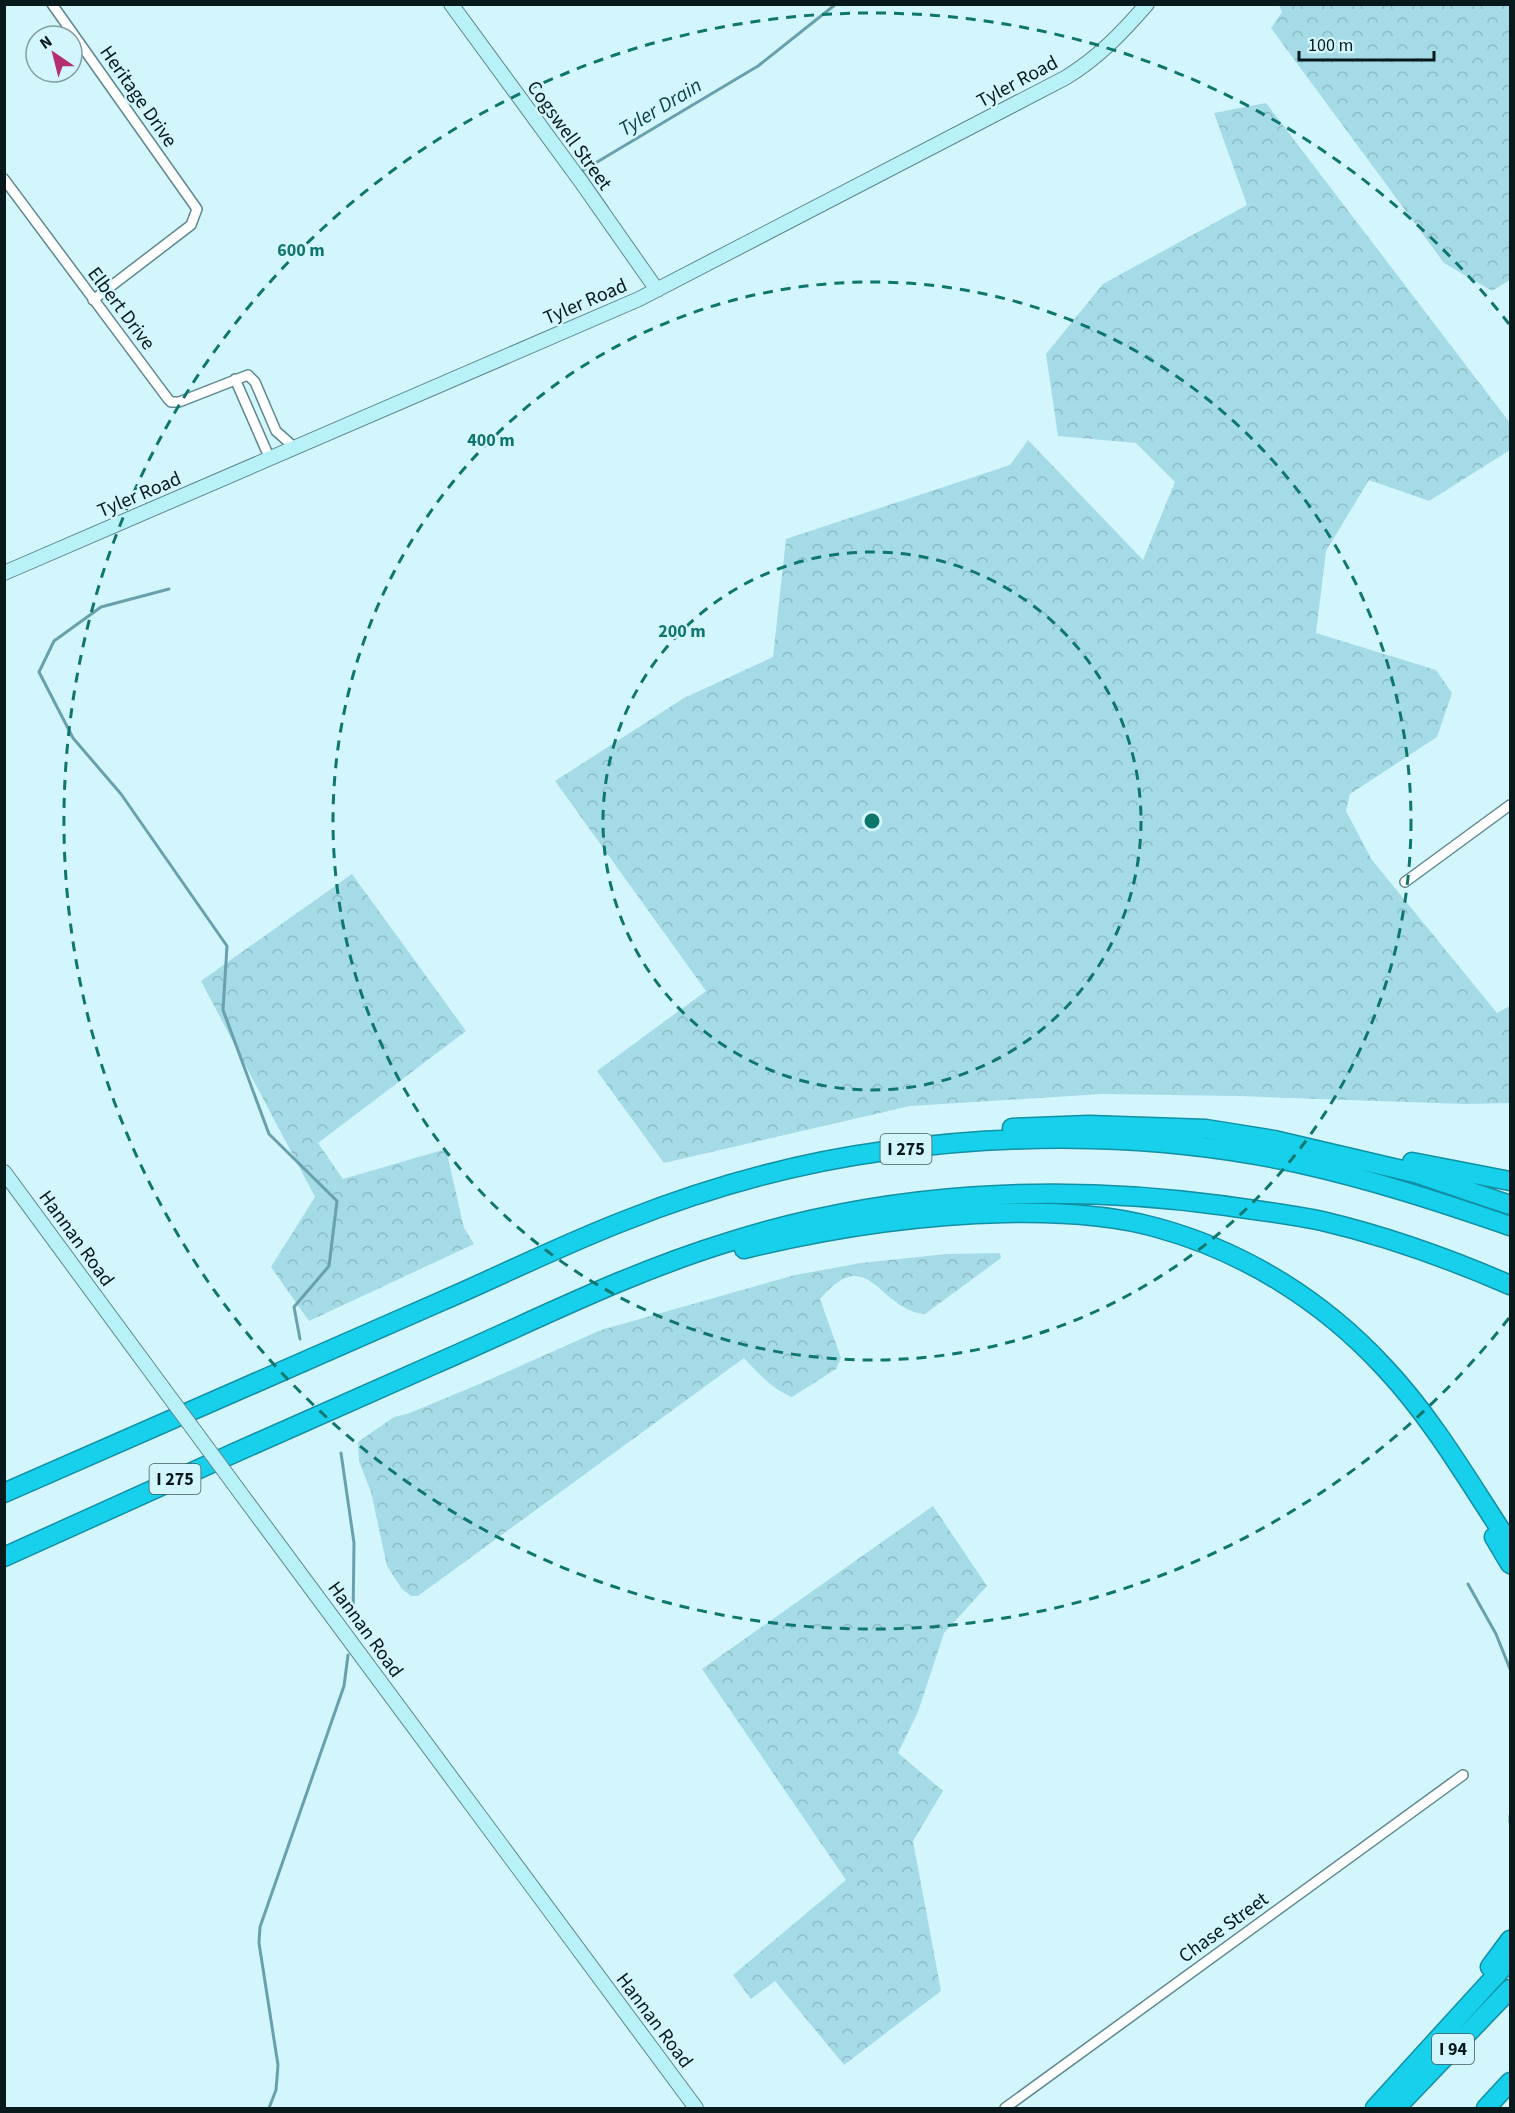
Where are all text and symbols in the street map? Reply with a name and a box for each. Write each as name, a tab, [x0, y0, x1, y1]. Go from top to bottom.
north arrow	[24, 24, 84, 84]
scale bar	[1299, 24, 1434, 62]
text: N	[35, 30, 57, 55]
text: 100 m	[1308, 33, 1353, 58]
street label: Heritage Drive	[93, 40, 184, 153]
street label: Tyler Road	[972, 49, 1063, 115]
water label: Tyler Drain	[613, 70, 707, 144]
street label: Cogswell Street	[520, 75, 619, 196]
text: 600 m	[277, 238, 325, 263]
street label: Elbert Drive	[81, 261, 162, 356]
street label: Tyler Road	[539, 272, 631, 332]
text: 400 m	[467, 428, 515, 453]
street label: Tyler Road	[93, 465, 185, 525]
text: 200 m	[658, 619, 706, 644]
centre of rings	[862, 811, 882, 831]
road number: I 275	[880, 1134, 932, 1164]
street label: Hannan Road	[32, 1185, 121, 1293]
road number: I 275	[150, 1464, 201, 1494]
street label: Hannan Road	[321, 1576, 410, 1684]
street label: Chase Street	[1173, 1886, 1274, 1970]
street label: Hannan Road	[609, 1967, 699, 2074]
road number: I 94	[1432, 2034, 1474, 2064]

